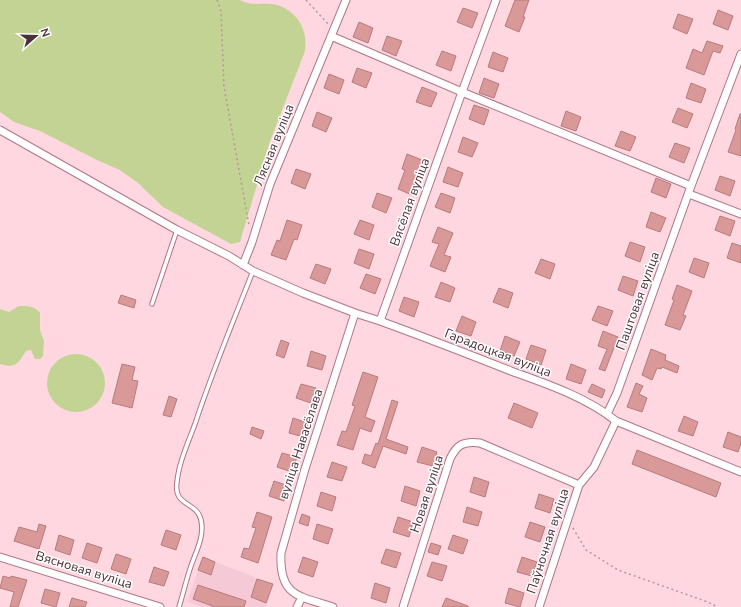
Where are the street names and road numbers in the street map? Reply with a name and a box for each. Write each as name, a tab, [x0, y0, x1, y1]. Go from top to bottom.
street label: Лясная вуліца	[249, 101, 299, 189]
street label: Вясёлая вуліца	[386, 155, 434, 249]
street label: Паштовая вуліца	[612, 249, 664, 353]
street label: Гарадоцкая вуліца	[442, 324, 554, 382]
street label: вуліца Навасёлава	[275, 386, 327, 502]
street label: Новая вуліца	[406, 453, 448, 535]
street label: Паўночная вуліца	[522, 486, 574, 596]
street label: Вясновая вуліца	[33, 547, 135, 593]

